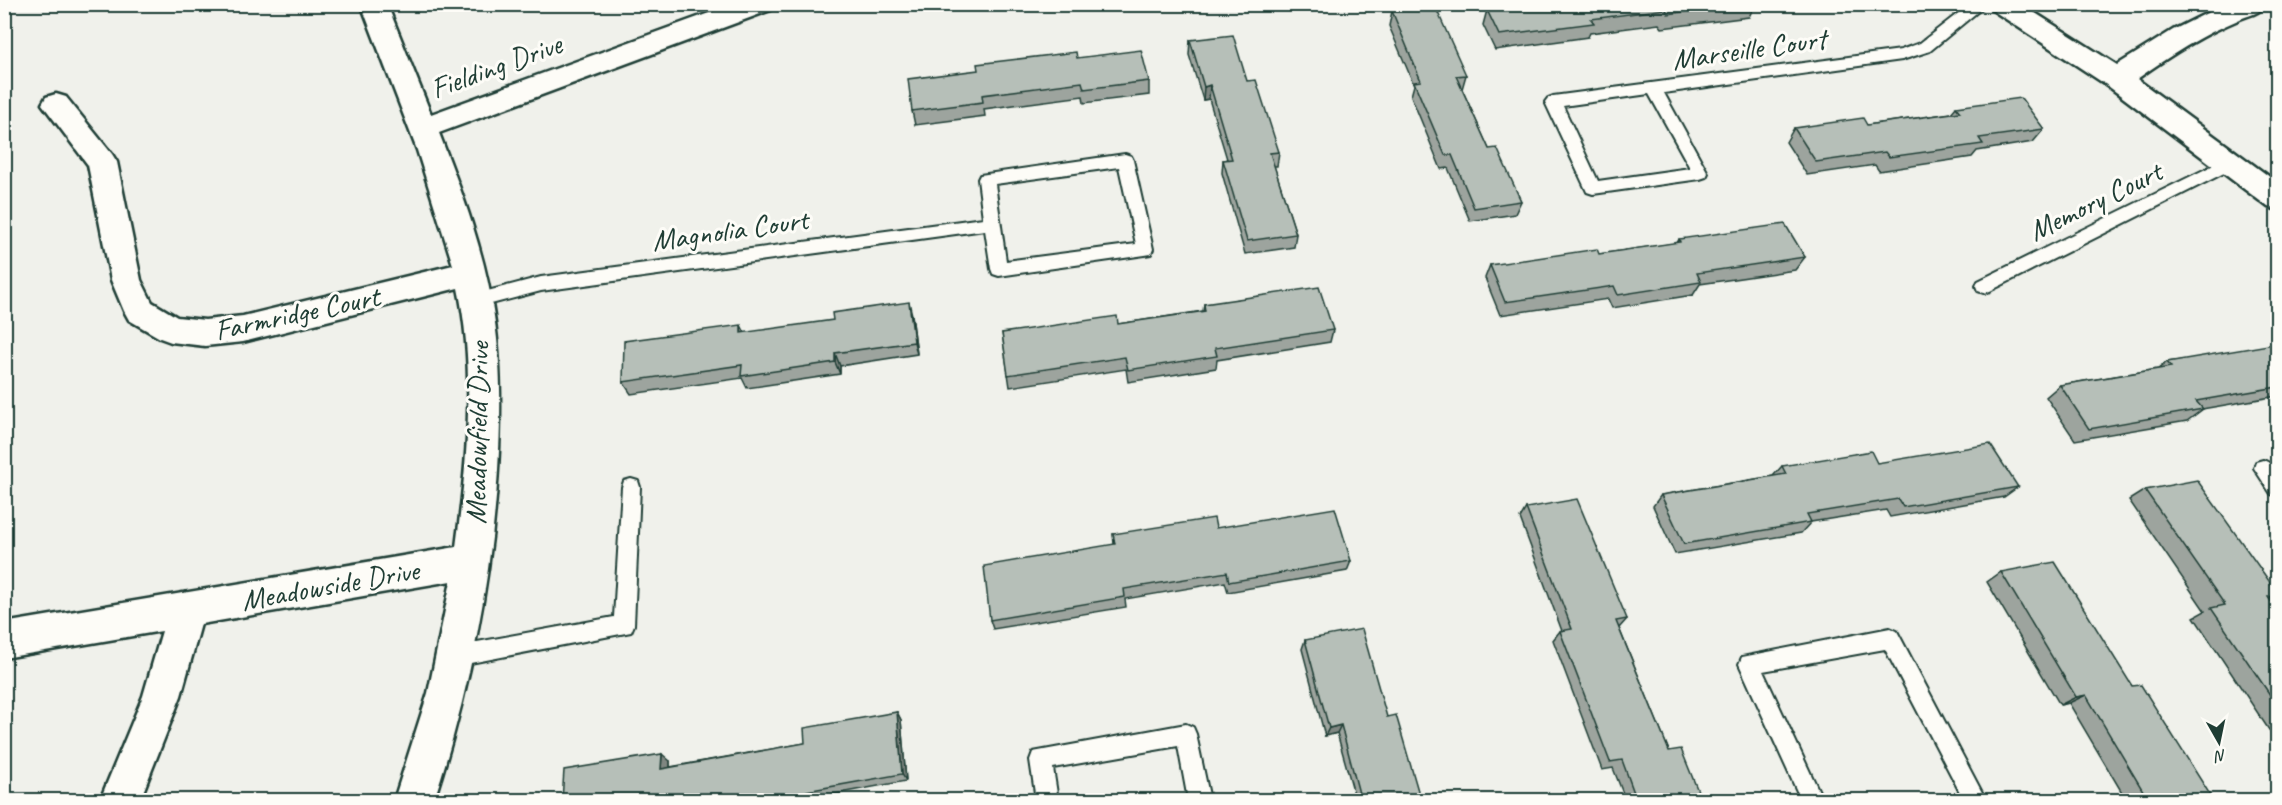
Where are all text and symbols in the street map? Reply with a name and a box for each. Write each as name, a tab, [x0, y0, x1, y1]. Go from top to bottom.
street label: Marseille Court	[1670, 19, 1832, 79]
street label: Fielding Drive	[425, 24, 569, 107]
street label: Memory Court	[2022, 151, 2171, 250]
street label: Magnolia Court	[650, 200, 813, 260]
street label: Farmridge Court	[211, 276, 386, 349]
street label: Meadowfield Drive	[456, 339, 498, 524]
street label: Meadowside Drive	[238, 550, 424, 619]
north arrow	[2189, 712, 2249, 772]
text: N	[2212, 745, 2228, 767]

